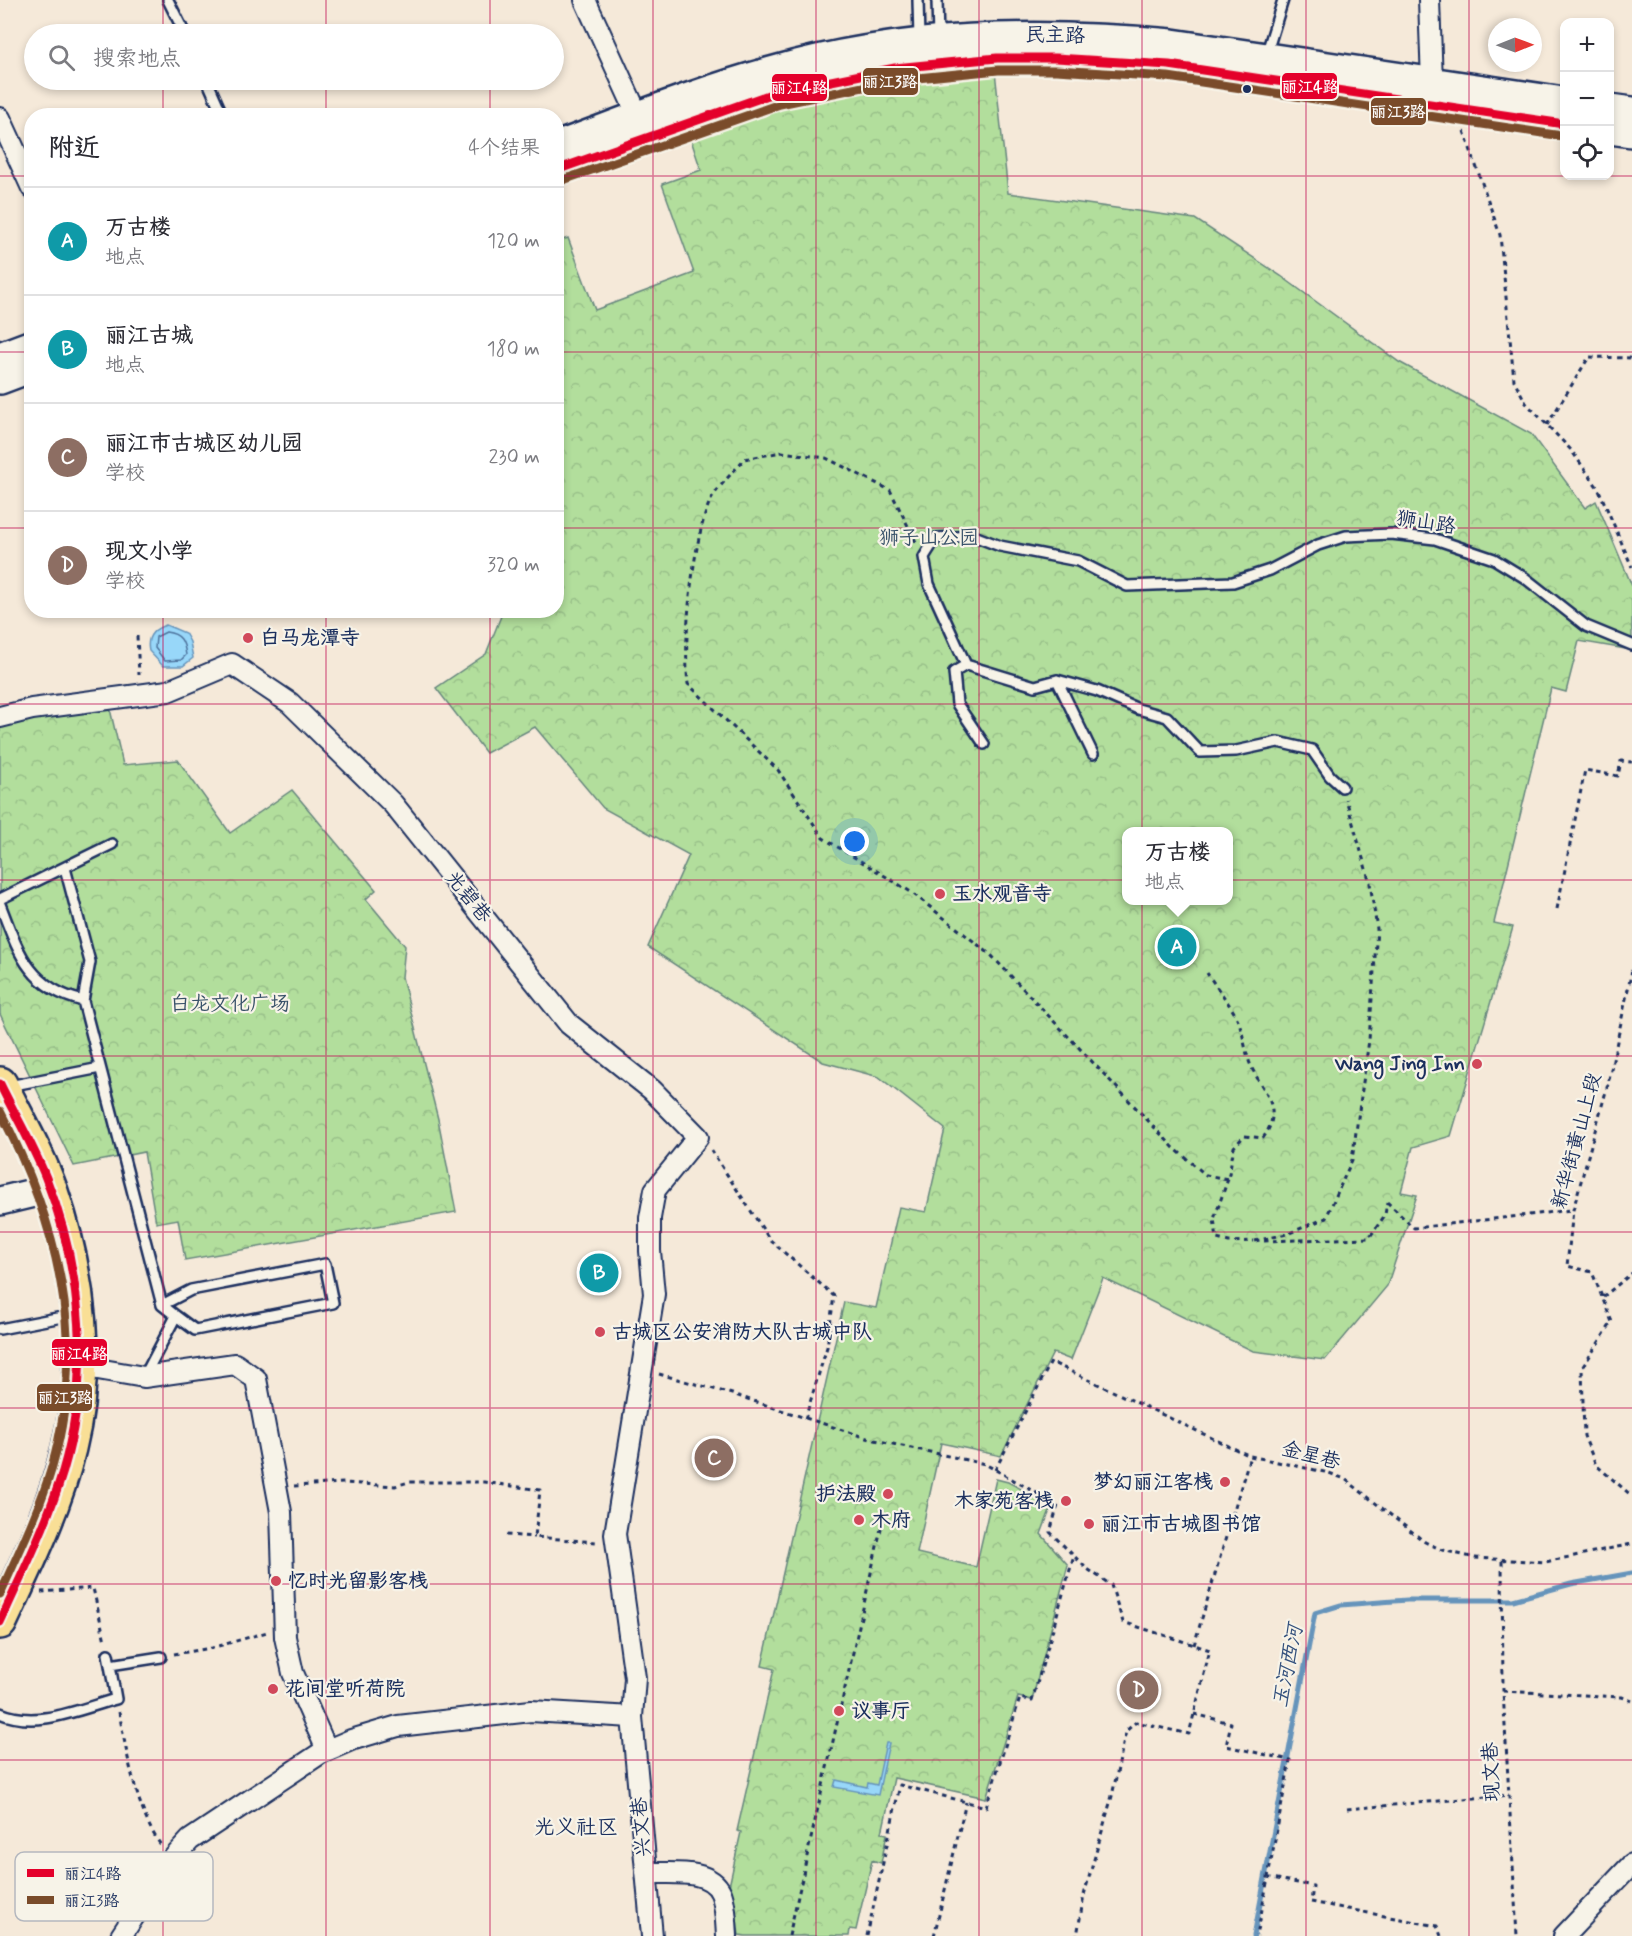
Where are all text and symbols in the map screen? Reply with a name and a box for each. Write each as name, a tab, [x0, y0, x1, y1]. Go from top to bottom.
north arrow	[1488, 18, 1542, 72]
map controls	[1560, 18, 1614, 180]
button: +	[1560, 18, 1614, 72]
street label: 民主路	[1025, 22, 1086, 50]
search box	[24, 24, 564, 90]
icon: search	[45, 41, 78, 74]
text: 搜索地点	[93, 45, 181, 73]
line badge: 丽江3路	[862, 67, 919, 96]
text: 丽江3路	[862, 72, 918, 93]
line badge: 丽江4路	[1281, 72, 1338, 100]
button: −	[1560, 72, 1614, 126]
line badge: 丽江4路	[771, 73, 828, 102]
text: 丽江4路	[1281, 77, 1339, 98]
text: 丽江4路	[770, 78, 828, 99]
unlabelled marker	[1241, 83, 1253, 95]
line badge: 丽江3路	[1370, 97, 1427, 126]
text: 丽江3路	[1370, 102, 1426, 123]
button: locate	[1560, 126, 1614, 180]
text: 附近	[48, 132, 100, 166]
text: 4个结果	[468, 135, 540, 162]
text: 万古楼	[105, 214, 171, 242]
text: A	[61, 228, 74, 255]
text: 120 m	[487, 228, 540, 255]
text: 地点	[105, 244, 145, 271]
text: 丽江古城	[105, 322, 193, 350]
text: B	[61, 336, 74, 363]
text: 180 m	[487, 336, 540, 363]
text: 地点	[105, 352, 145, 379]
text: 丽江市古城区幼儿园	[105, 430, 303, 458]
text: C	[60, 444, 75, 471]
text: 230 m	[488, 444, 540, 471]
text: 学校	[105, 460, 145, 487]
street label: 狮山路	[1394, 505, 1459, 541]
park label: 狮子山公园	[879, 525, 979, 552]
text: 现文小学	[105, 538, 193, 566]
text: D	[61, 552, 74, 579]
text: 320 m	[487, 552, 540, 579]
text: 学校	[105, 568, 145, 595]
place label: 白马龙潭寺	[260, 625, 360, 652]
marker: 白马龙潭寺	[241, 631, 255, 645]
your location	[840, 827, 869, 856]
popup	[1122, 827, 1233, 905]
text: 万古楼	[1144, 839, 1211, 867]
street label: 光碧巷	[439, 865, 498, 930]
text: 地点	[1144, 869, 1184, 896]
place label: 玉水观音寺	[952, 881, 1052, 908]
marker: 玉水观音寺	[933, 887, 947, 901]
pin: A	[1158, 924, 1196, 970]
park label: 白龙文化广场	[170, 991, 290, 1018]
place label: Wang Jing Inn	[1334, 1051, 1465, 1080]
marker: Wang Jing Inn	[1470, 1057, 1484, 1071]
street label: 新华街黄山上段	[1546, 1070, 1608, 1212]
pin: B	[580, 1250, 618, 1296]
place label: 古城区公安消防大队古城中队	[612, 1319, 872, 1346]
marker: 古城区公安消防大队古城中队	[593, 1325, 607, 1339]
line badge: 丽江4路	[51, 1338, 108, 1367]
text: 丽江4路	[50, 1344, 108, 1365]
line badge: 丽江3路	[36, 1383, 93, 1412]
text: 丽江3路	[37, 1388, 93, 1409]
pin: C	[694, 1436, 734, 1480]
street label: 金星巷	[1279, 1436, 1344, 1477]
place label: 梦幻丽江客栈	[1093, 1469, 1213, 1496]
marker: 梦幻丽江客栈	[1218, 1475, 1232, 1489]
place label: 护法殿	[816, 1481, 876, 1508]
marker: 护法殿	[881, 1487, 895, 1501]
place label: 木家苑客栈	[954, 1488, 1054, 1515]
marker: 木家苑客栈	[1059, 1494, 1073, 1508]
place label: 木府	[871, 1507, 911, 1534]
place label: 丽江市古城图书馆	[1101, 1511, 1261, 1538]
marker: 木府	[852, 1513, 866, 1527]
marker: 丽江市古城图书馆	[1082, 1517, 1096, 1531]
place label: 忆时光留影客栈	[288, 1568, 428, 1595]
marker: 忆时光留影客栈	[269, 1574, 283, 1588]
water label: 玉河西河	[1266, 1619, 1310, 1710]
pin: D	[1120, 1668, 1158, 1712]
place label: 花间堂听荷院	[285, 1676, 405, 1703]
marker: 花间堂听荷院	[266, 1682, 280, 1696]
place label: 议事厅	[851, 1698, 911, 1725]
marker: 议事厅	[832, 1704, 846, 1718]
street label: 现文巷	[1477, 1740, 1507, 1803]
street label: 兴文巷	[626, 1795, 658, 1858]
district label: 光义社区	[534, 1814, 618, 1842]
legend	[15, 1852, 213, 1921]
text: 丽江4路	[64, 1864, 121, 1885]
text: 丽江3路	[64, 1891, 119, 1912]

